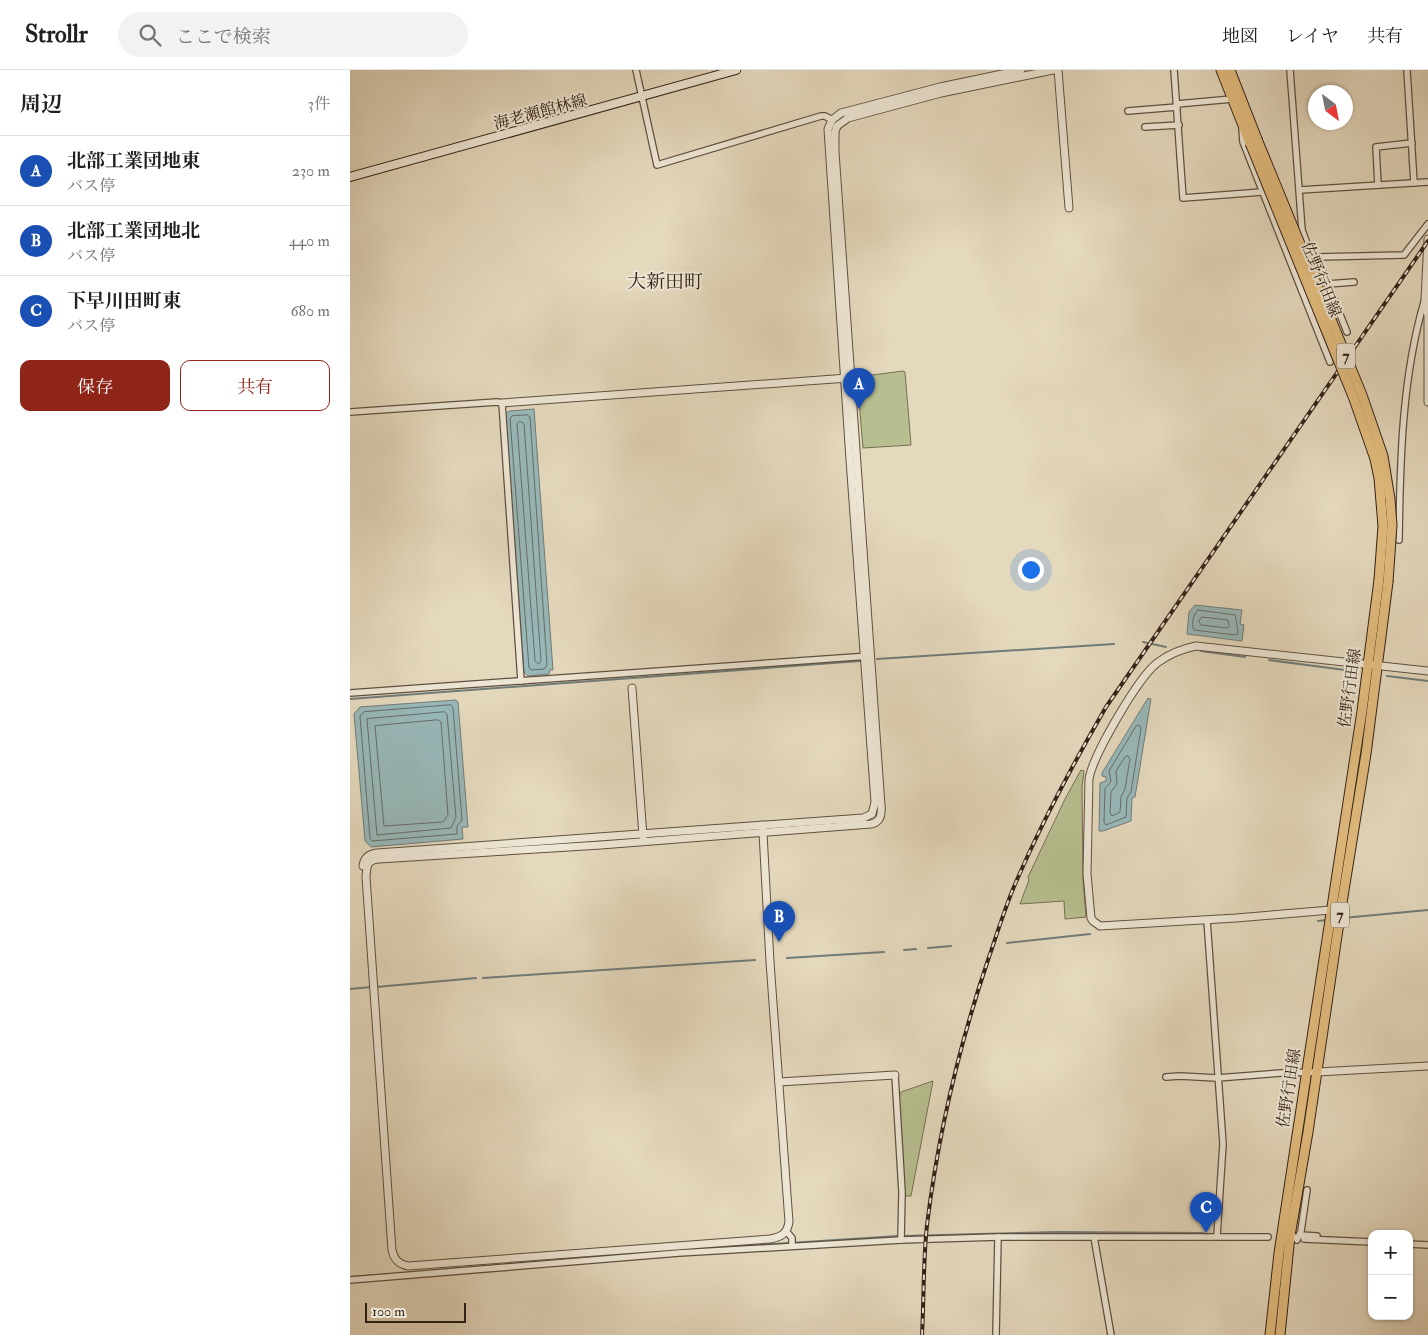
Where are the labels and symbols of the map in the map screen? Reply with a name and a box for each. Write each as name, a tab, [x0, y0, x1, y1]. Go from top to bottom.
north arrow	[1308, 85, 1353, 130]
street label: 海老瀬館林線	[491, 90, 589, 134]
street label: 佐野行田線	[1297, 239, 1345, 320]
district label: 大新田町	[627, 270, 703, 294]
road number: 7	[1337, 344, 1355, 368]
pin: A	[843, 368, 875, 409]
your location	[1018, 557, 1044, 583]
street label: 佐野行田線	[1335, 647, 1365, 729]
pin: B	[763, 901, 795, 942]
road number: 7	[1331, 902, 1349, 928]
street label: 佐野行田線	[1273, 1047, 1305, 1129]
pin: C	[1190, 1192, 1222, 1233]
scale bar	[365, 1300, 466, 1323]

